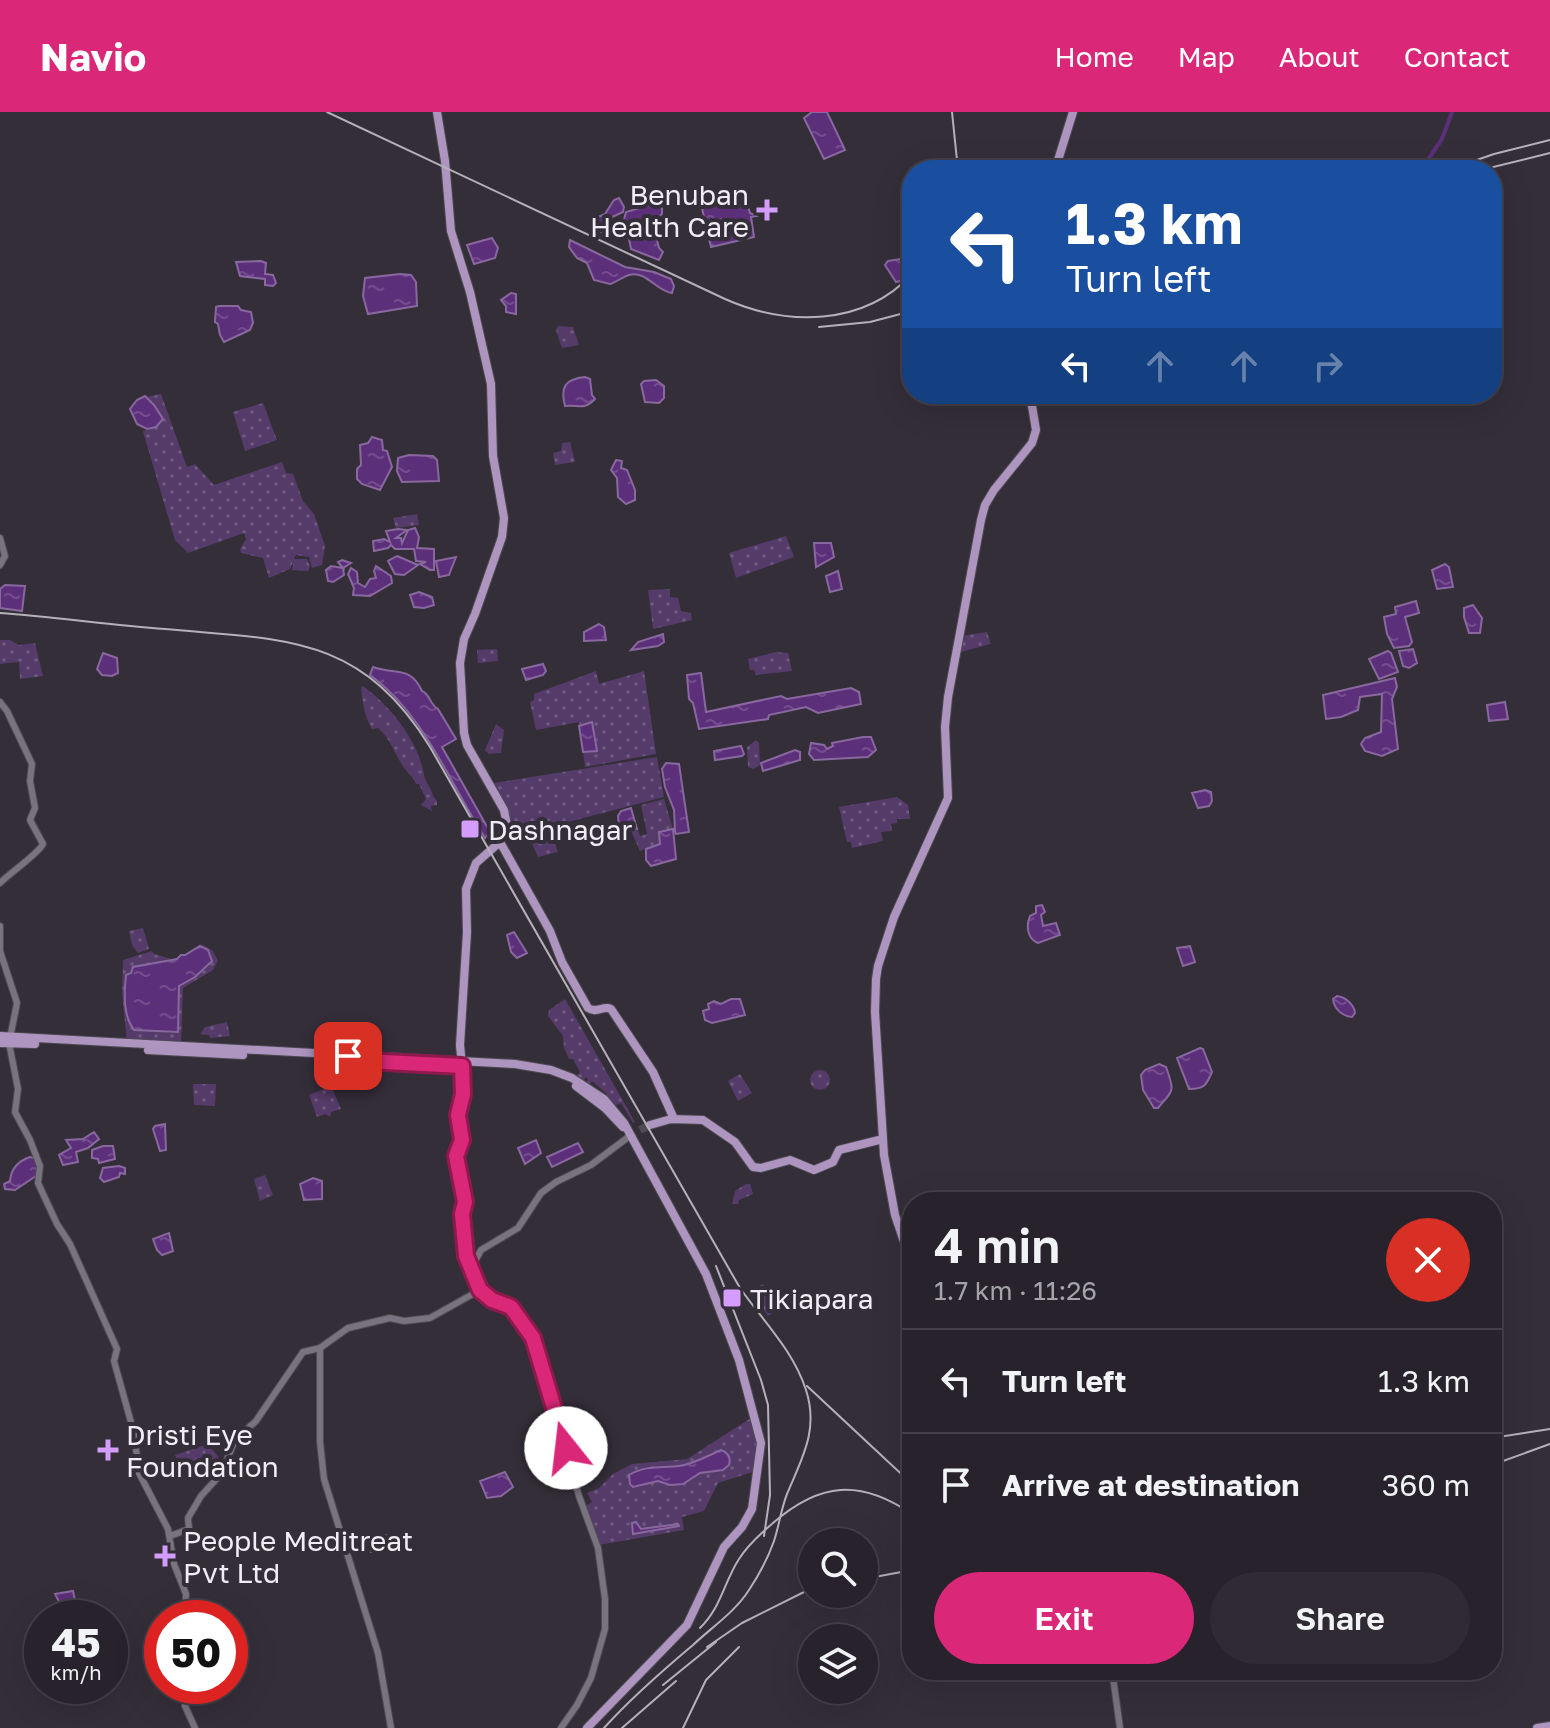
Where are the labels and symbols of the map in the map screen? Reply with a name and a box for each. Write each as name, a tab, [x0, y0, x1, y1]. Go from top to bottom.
place label: Benuban Health Care	[590, 178, 749, 243]
marker: Benuban Health Care	[756, 199, 778, 221]
place label: Dashnagar	[488, 813, 633, 846]
marker: Dashnagar	[459, 818, 481, 840]
pin	[314, 1022, 382, 1090]
place label: Tikiapara	[750, 1282, 874, 1315]
marker: Tikiapara	[721, 1287, 743, 1309]
position arrow	[524, 1406, 608, 1490]
place label: Dristi Eye Foundation	[126, 1418, 279, 1483]
marker: Dristi Eye Foundation	[97, 1439, 119, 1461]
place label: People Meditreat Pvt Ltd	[183, 1524, 413, 1589]
marker: People Meditreat Pvt Ltd	[154, 1545, 176, 1567]
speed limit sign: 50	[144, 1600, 248, 1704]

